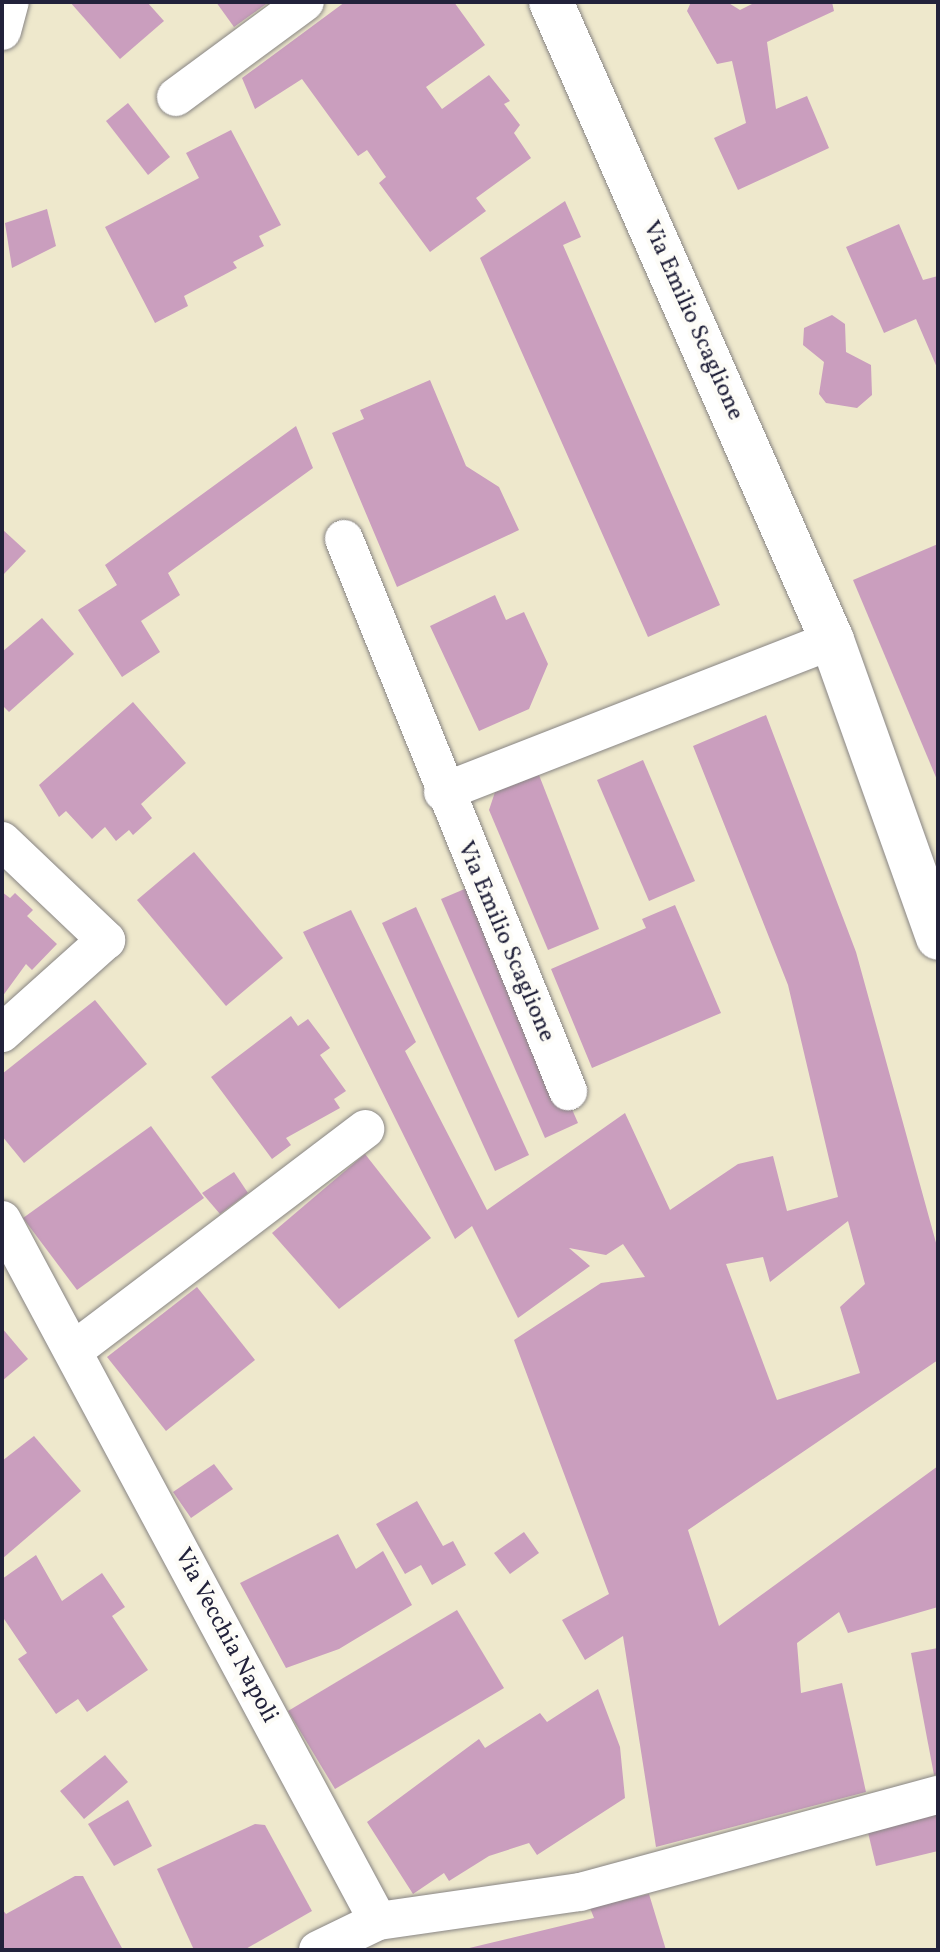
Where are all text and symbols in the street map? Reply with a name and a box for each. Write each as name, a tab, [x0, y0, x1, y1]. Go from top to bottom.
street label: Via Emilio Scaglione	[635, 217, 749, 425]
street label: Via Emilio Scaglione	[450, 837, 560, 1047]
street label: Via Vecchia Napoli	[167, 1543, 283, 1729]

